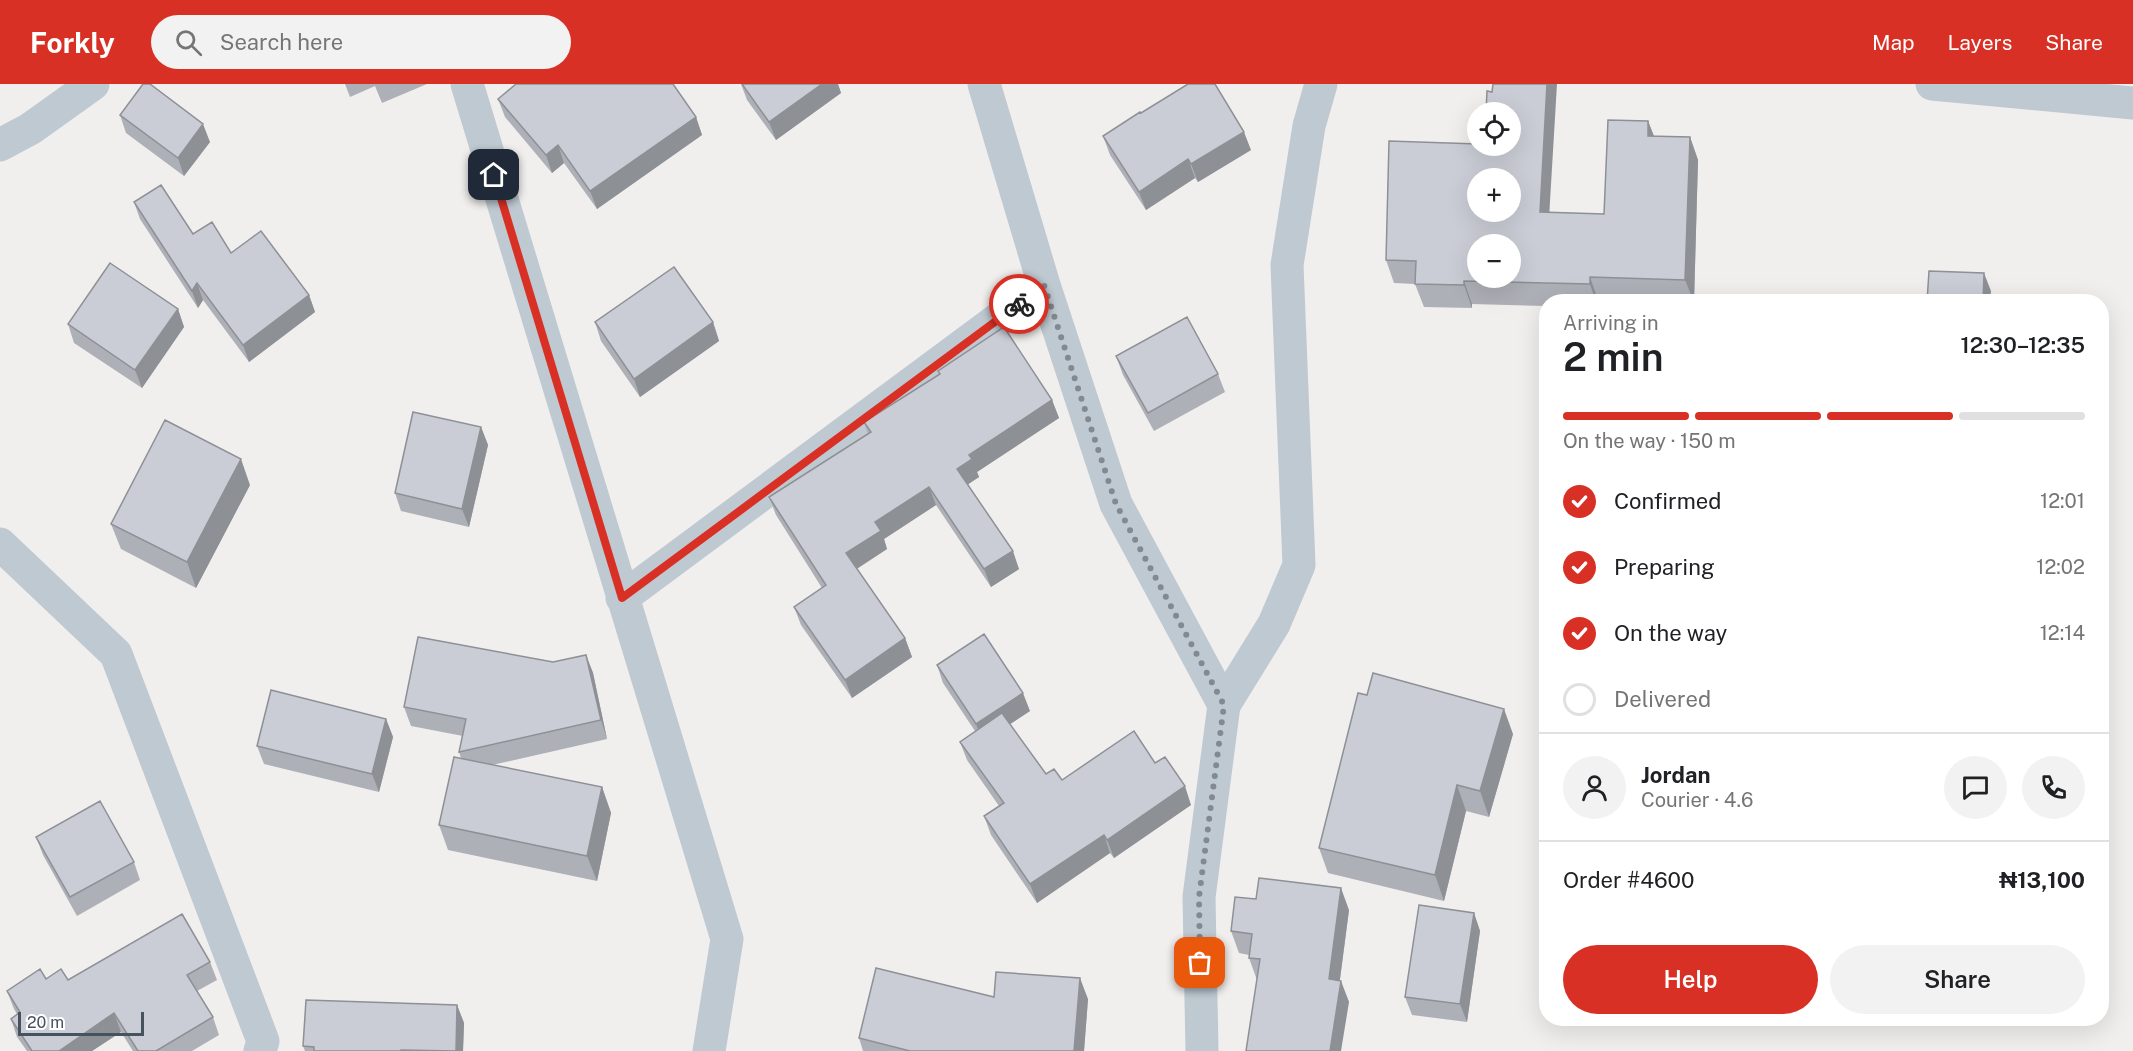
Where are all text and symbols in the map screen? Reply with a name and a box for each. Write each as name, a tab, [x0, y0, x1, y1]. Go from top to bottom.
search box	[151, 15, 571, 69]
text: Forkly	[30, 26, 115, 59]
icon: search	[172, 26, 205, 59]
text: Search here	[220, 29, 343, 55]
text: Map	[1872, 30, 1915, 55]
text: Layers	[1948, 30, 2012, 55]
text: Share	[2045, 30, 2103, 55]
map controls	[1467, 102, 1521, 288]
button: locate	[1467, 102, 1521, 156]
pin	[468, 149, 519, 200]
icon: home	[477, 158, 510, 191]
button: +	[1467, 168, 1521, 222]
button: −	[1467, 234, 1521, 288]
courier	[989, 274, 1049, 334]
icon: bike	[1003, 288, 1036, 321]
text: Arriving in	[1563, 311, 1658, 335]
text: 12:30–12:35	[1961, 332, 2085, 358]
text: 2 min	[1563, 334, 1664, 380]
text: On the way · 150 m	[1563, 429, 1735, 453]
icon: check	[1563, 485, 1596, 518]
text: Confirmed	[1614, 488, 1721, 514]
text: 12:01	[2040, 489, 2085, 513]
icon: check	[1563, 551, 1596, 584]
text: Preparing	[1614, 554, 1715, 580]
text: 12:02	[2036, 555, 2085, 579]
icon: check	[1563, 617, 1596, 650]
text: On the way	[1614, 620, 1727, 646]
text: 12:14	[2040, 621, 2085, 645]
text: Delivered	[1614, 686, 1711, 712]
button: person	[1563, 756, 1626, 819]
button: chat	[1944, 756, 2007, 819]
button: phone	[2022, 756, 2085, 819]
text: Jordan	[1641, 762, 1710, 788]
text: Courier · 4.6	[1641, 788, 1753, 812]
text: Order #4600	[1563, 867, 1694, 893]
text: ₦13,100	[1999, 867, 2085, 893]
pin	[1174, 937, 1225, 988]
button: Help	[1563, 945, 1818, 1014]
button: Share	[1830, 945, 2085, 1014]
icon: bag	[1183, 946, 1216, 979]
scale bar	[18, 1009, 144, 1036]
text: 20 m	[27, 1013, 64, 1032]

